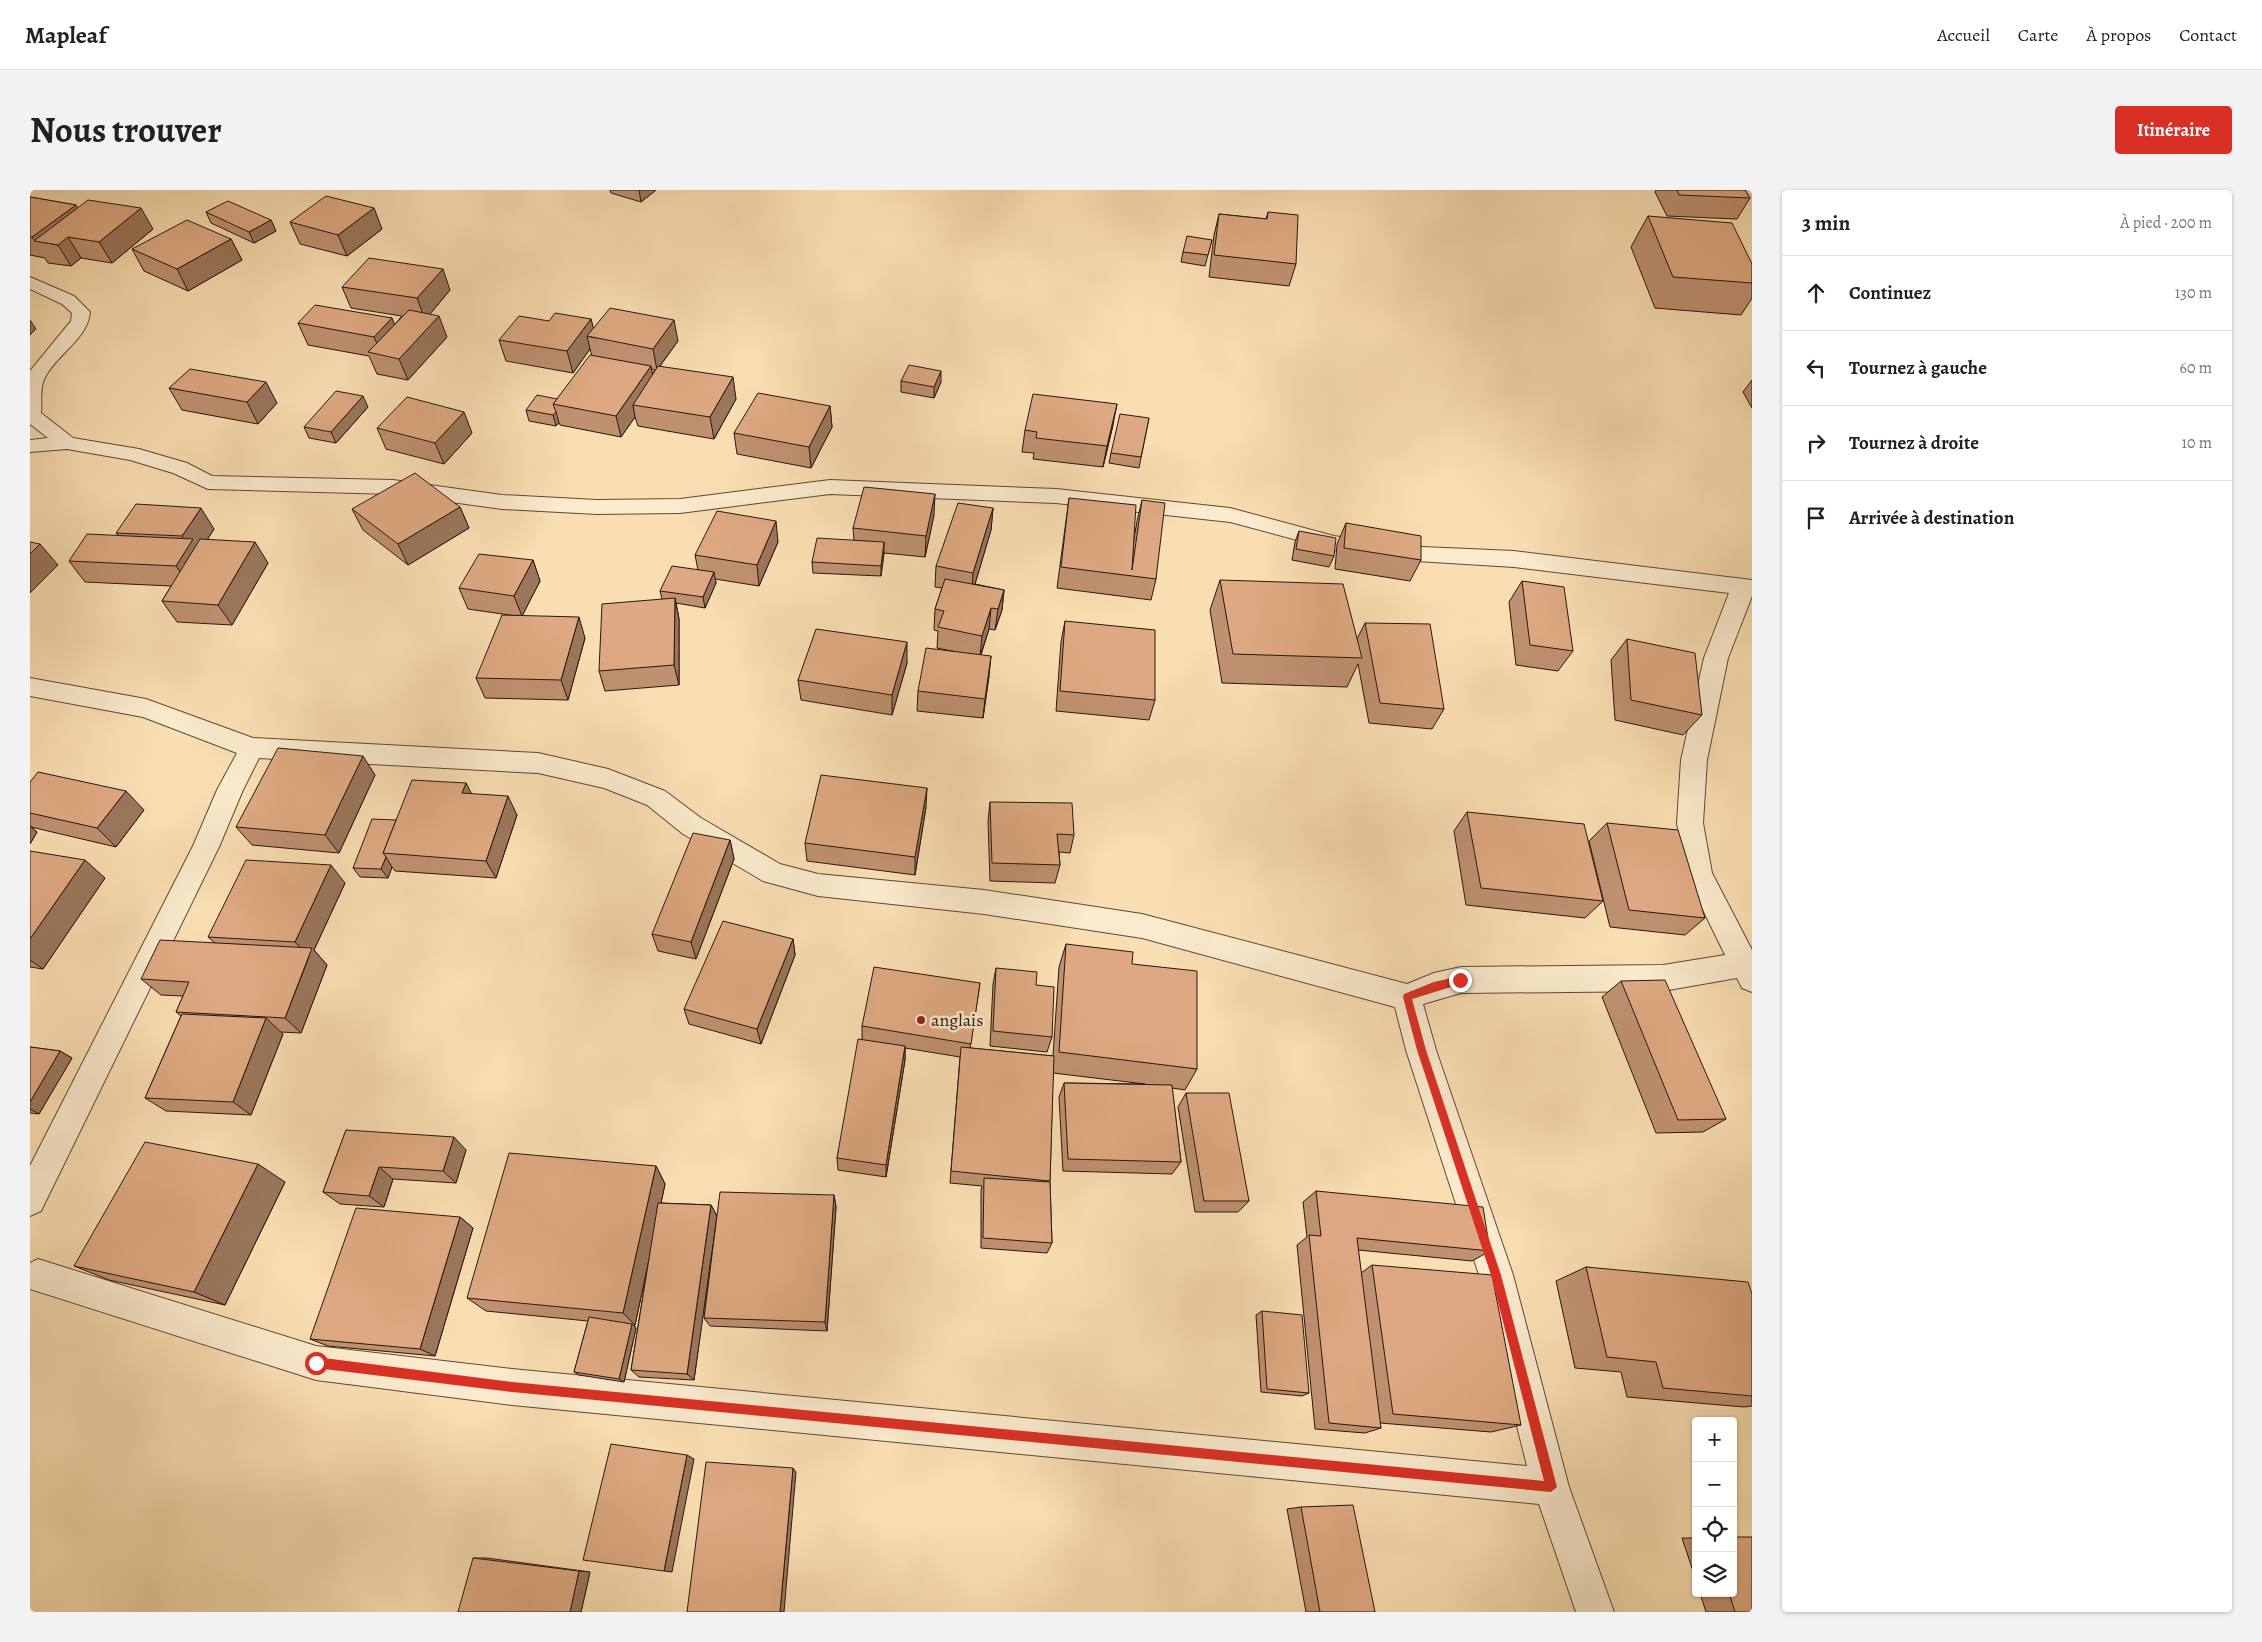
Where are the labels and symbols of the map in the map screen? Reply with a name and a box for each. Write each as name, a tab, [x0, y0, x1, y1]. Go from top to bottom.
route end	[1449, 969, 1472, 992]
place label: anglais	[931, 1008, 983, 1032]
marker: anglais	[915, 1014, 927, 1026]
route start	[305, 1352, 328, 1375]

